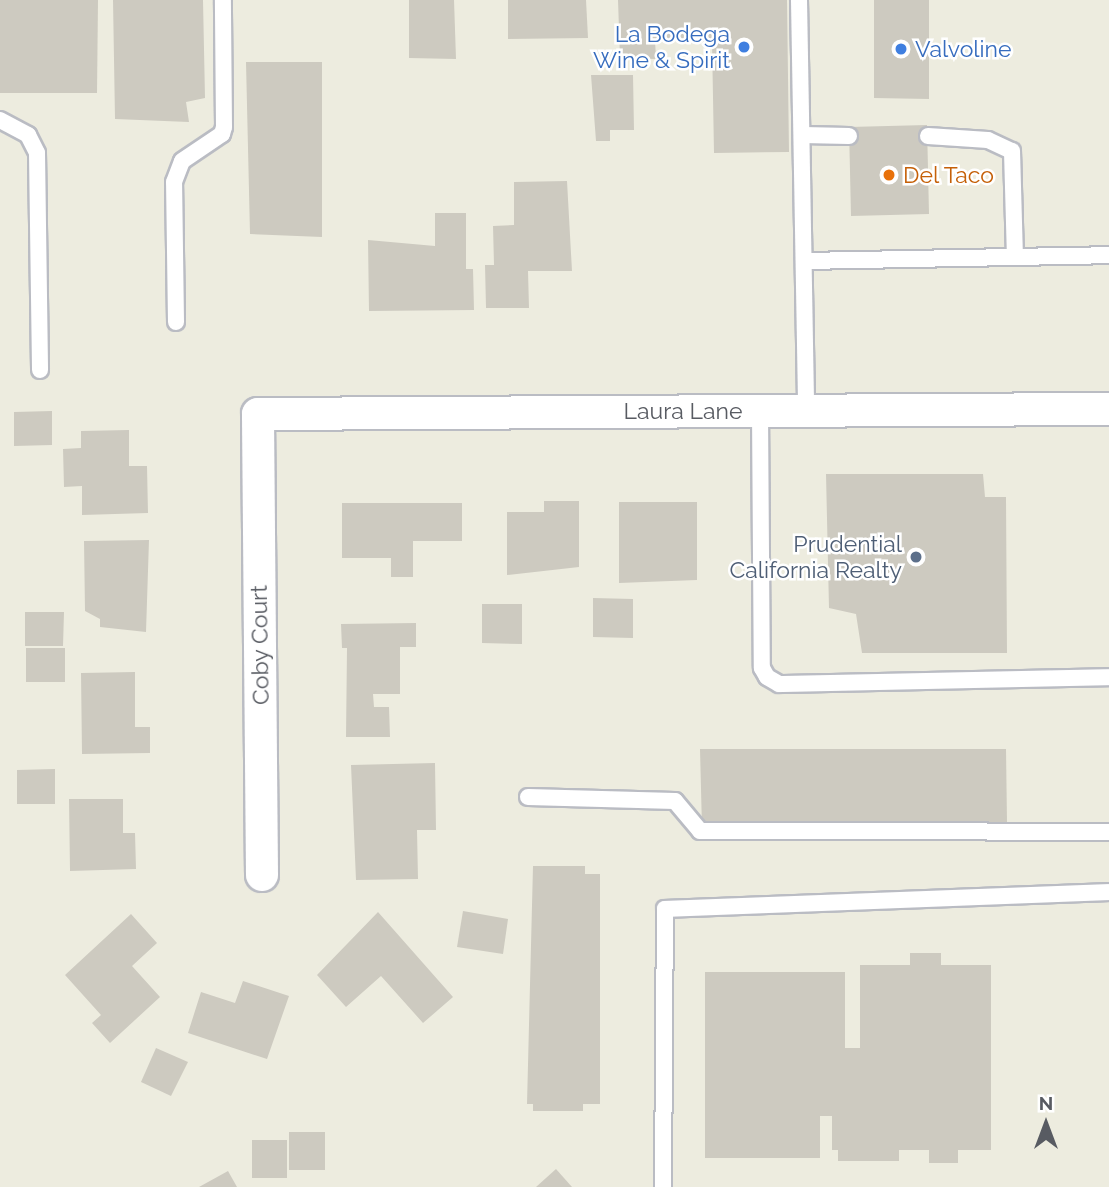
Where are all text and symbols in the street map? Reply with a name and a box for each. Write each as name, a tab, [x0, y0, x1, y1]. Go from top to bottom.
place label: La Bodega Wine & Spirit	[593, 20, 730, 74]
place label: Valvoline	[915, 35, 1012, 63]
marker: La Bodega Wine & Spirit	[736, 39, 752, 55]
marker: Valvoline	[893, 41, 909, 57]
place label: Del Taco	[903, 161, 995, 189]
marker: Del Taco	[881, 167, 897, 183]
street label: Laura Lane	[624, 397, 742, 425]
place label: Prudential California Realty	[730, 530, 902, 584]
marker: Prudential California Realty	[908, 549, 924, 565]
street label: Coby Court	[245, 585, 275, 705]
north arrow	[1011, 1089, 1081, 1159]
text: N	[1039, 1092, 1053, 1114]

